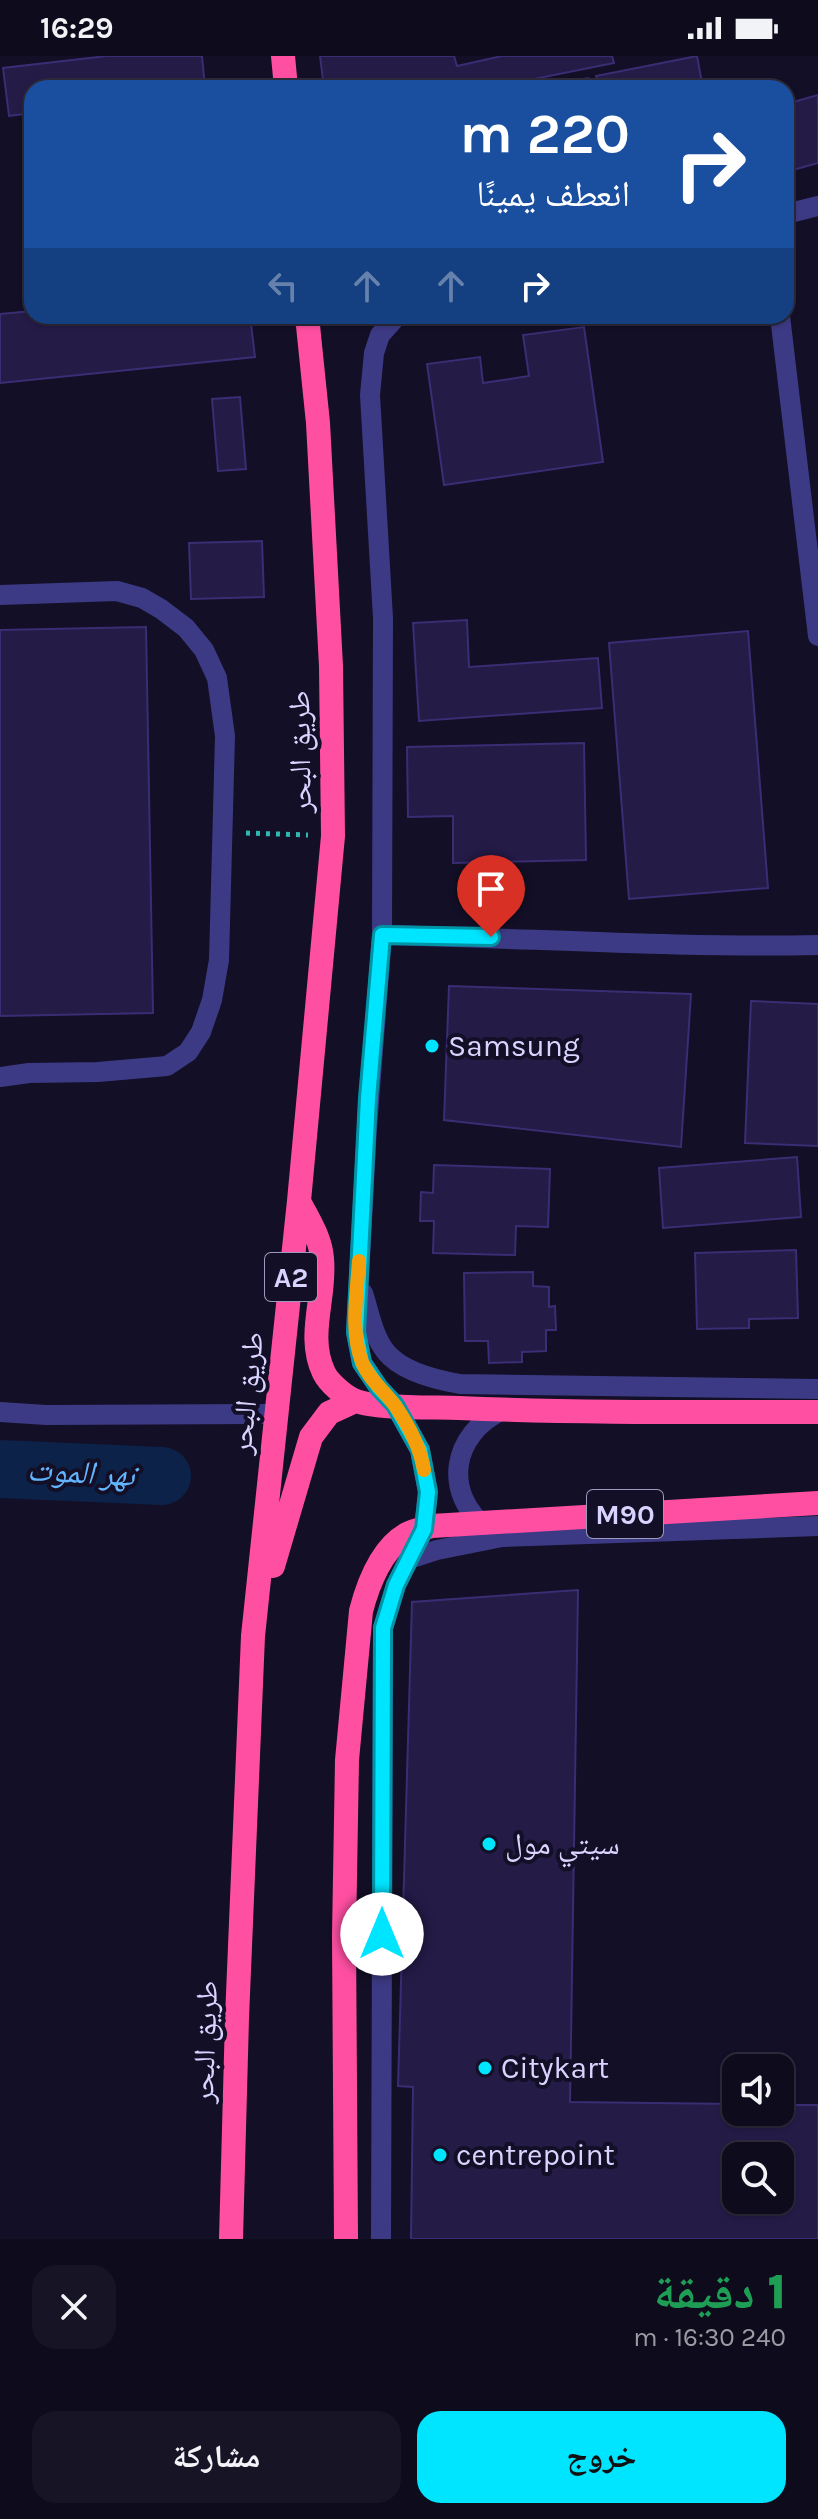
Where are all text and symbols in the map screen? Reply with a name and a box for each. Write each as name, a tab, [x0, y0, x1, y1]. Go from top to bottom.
text: 16:29	[40, 10, 113, 46]
text: 220 m	[459, 101, 630, 166]
icon: right	[658, 112, 762, 216]
text: انعطف يمينًا	[476, 173, 630, 215]
icon: left	[261, 264, 305, 308]
icon: ahead	[345, 264, 389, 308]
icon: ahead	[429, 264, 473, 308]
icon: right	[513, 264, 557, 308]
street label: طريق البحر	[281, 690, 319, 815]
pin	[457, 855, 525, 937]
icon: arrive	[469, 867, 513, 911]
place label: Samsung	[448, 1028, 580, 1064]
marker: Samsung	[423, 1037, 441, 1055]
road number: A2	[265, 1253, 317, 1301]
street label: طريق البحر	[223, 1330, 271, 1457]
water label: نهر الموت	[26, 1451, 140, 1494]
road number: M90	[587, 1490, 663, 1538]
place label: سيتي مول	[505, 1826, 620, 1868]
marker: سيتي مول	[480, 1835, 498, 1853]
position arrow	[340, 1892, 424, 1976]
street label: طريق البحر	[185, 1980, 225, 2105]
place label: Citykart	[501, 2050, 609, 2086]
map controls	[722, 2054, 794, 2214]
button: sound	[722, 2054, 794, 2126]
marker: Citykart	[476, 2059, 494, 2077]
place label: centrepoint	[456, 2137, 615, 2173]
button: search	[722, 2142, 794, 2214]
marker: centrepoint	[431, 2146, 449, 2164]
text: 1 دقيقة	[654, 2264, 786, 2320]
button: close	[32, 2265, 116, 2349]
text: 240 m · 16:30	[633, 2322, 786, 2353]
button: مشاركة	[32, 2411, 401, 2503]
button: خروج	[417, 2411, 786, 2503]

